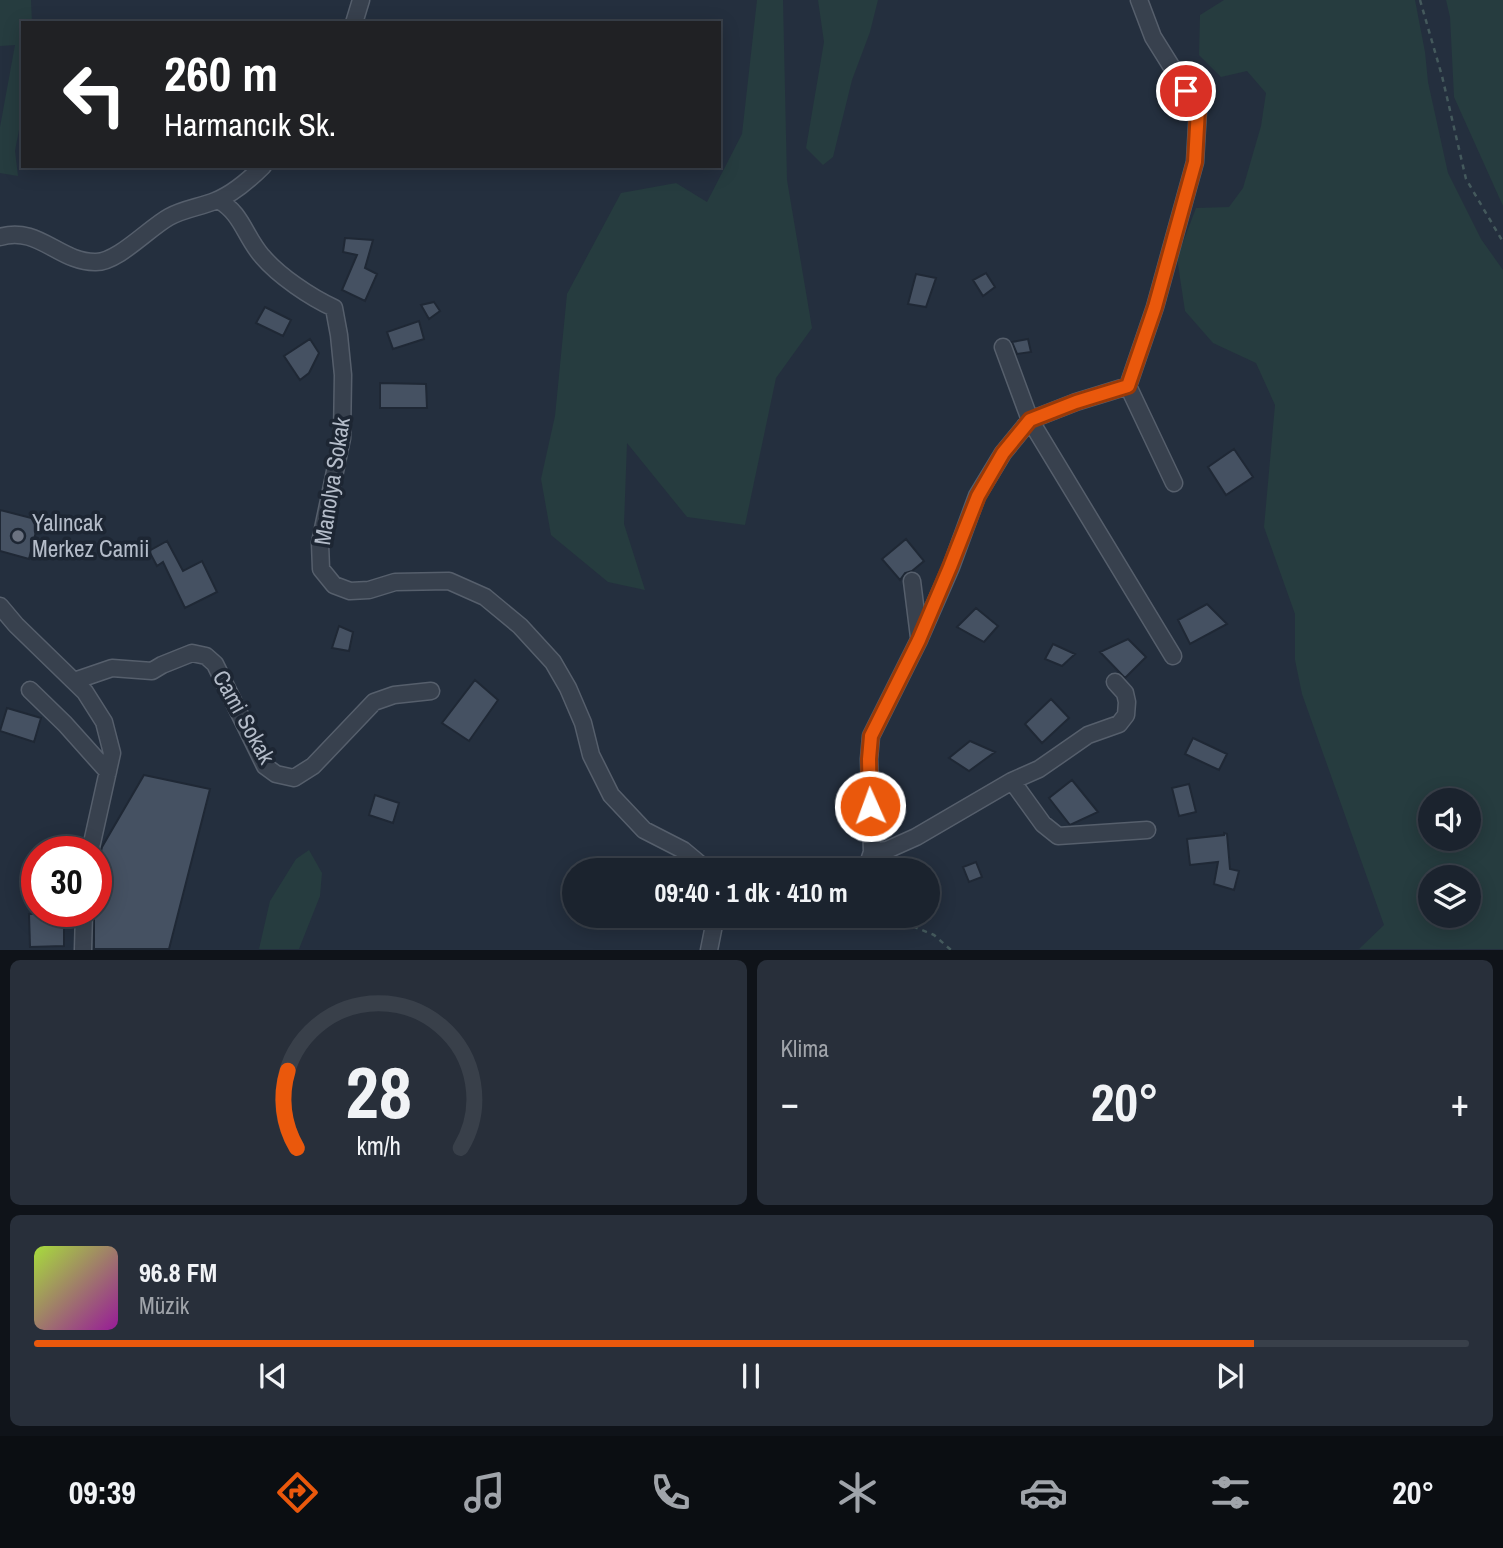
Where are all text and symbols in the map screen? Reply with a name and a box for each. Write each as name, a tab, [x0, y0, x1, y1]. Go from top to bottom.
text: 260 m	[164, 40, 278, 106]
icon: left	[49, 49, 140, 140]
pin	[1156, 61, 1216, 121]
icon: arrive	[1167, 72, 1205, 110]
text: Harmancık Sk.	[164, 103, 336, 146]
street label: Manolya Sokak	[306, 414, 357, 547]
place label: Yalıncak Merkez Camii	[32, 507, 149, 564]
marker: Yalıncak Merkez Camii	[10, 528, 26, 544]
street label: Cami Sokak	[206, 664, 283, 770]
position arrow	[833, 769, 907, 843]
map controls	[1418, 788, 1481, 928]
button: sound	[1418, 788, 1481, 851]
speed limit sign: 30	[21, 836, 112, 927]
button: layers	[1418, 865, 1481, 928]
text: 09:40 · 1 dk · 410 m	[654, 875, 848, 910]
text: Klima	[781, 1033, 829, 1064]
text: 28	[345, 1044, 411, 1142]
text: 20°	[1091, 1067, 1159, 1137]
text: −	[781, 1077, 799, 1128]
text: +	[1451, 1077, 1469, 1128]
text: km/h	[356, 1129, 400, 1163]
text: 96.8 FM	[139, 1255, 217, 1290]
text: Müzik	[139, 1290, 189, 1321]
icon: previous	[254, 1357, 292, 1395]
icon: pause	[732, 1357, 770, 1395]
icon: next	[1211, 1357, 1249, 1395]
icon: directions	[273, 1468, 322, 1517]
icon: music	[460, 1468, 509, 1517]
icon: phone	[646, 1468, 695, 1517]
icon: climate	[833, 1468, 882, 1517]
icon: car	[1019, 1468, 1068, 1517]
icon: filters	[1206, 1468, 1255, 1517]
text: 09:39	[69, 1471, 136, 1514]
text: 20°	[1392, 1471, 1434, 1514]

